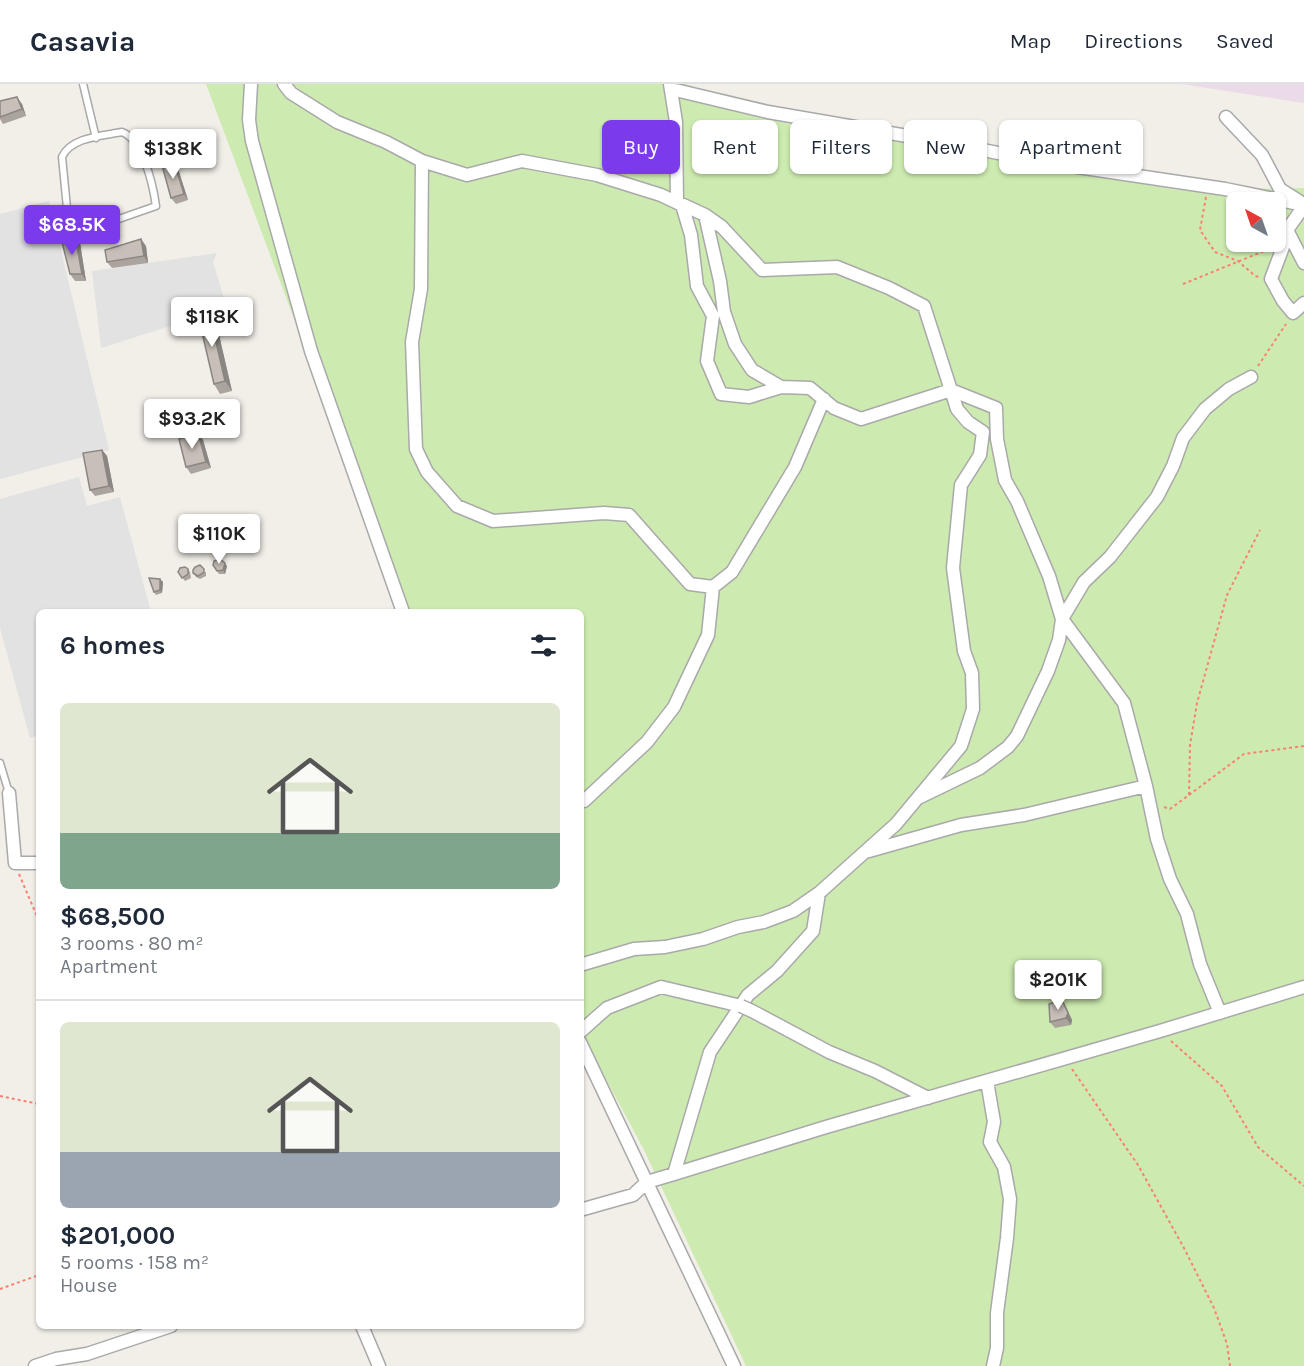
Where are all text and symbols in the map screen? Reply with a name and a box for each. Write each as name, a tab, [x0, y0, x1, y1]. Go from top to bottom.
text: Casavia	[30, 25, 135, 58]
text: Map	[1010, 29, 1051, 53]
text: Directions	[1084, 29, 1183, 53]
text: Saved	[1216, 29, 1274, 53]
chip: Buy	[602, 120, 680, 174]
chip: Rent	[692, 120, 778, 174]
chip: Filters	[790, 120, 892, 174]
chip: New	[904, 120, 987, 174]
chip: Apartment	[999, 120, 1143, 174]
pin: $138K	[131, 129, 215, 180]
text: $138K	[143, 137, 203, 160]
north arrow	[1226, 192, 1286, 252]
map controls	[1226, 192, 1286, 252]
pin: $68.5K	[23, 205, 121, 256]
text: $68.5K	[38, 213, 106, 236]
pin: $118K	[170, 297, 254, 348]
text: $118K	[185, 305, 239, 328]
pin: $93.2K	[143, 399, 241, 450]
text: $93.2K	[158, 407, 226, 430]
pin: $110K	[177, 514, 261, 565]
text: $110K	[192, 522, 246, 545]
icon: filters	[527, 629, 560, 662]
text: 6 homes	[60, 630, 165, 661]
icon: home	[256, 742, 364, 850]
text: $68,500	[60, 901, 165, 932]
text: 3 rooms · 80 m²	[60, 932, 204, 955]
text: Apartment	[60, 955, 158, 978]
pin: $201K	[1016, 960, 1100, 1011]
text: $201K	[1029, 968, 1087, 991]
icon: home	[256, 1061, 364, 1169]
text: $201,000	[60, 1220, 175, 1251]
text: 5 rooms · 158 m²	[60, 1251, 209, 1274]
text: House	[60, 1274, 117, 1297]

